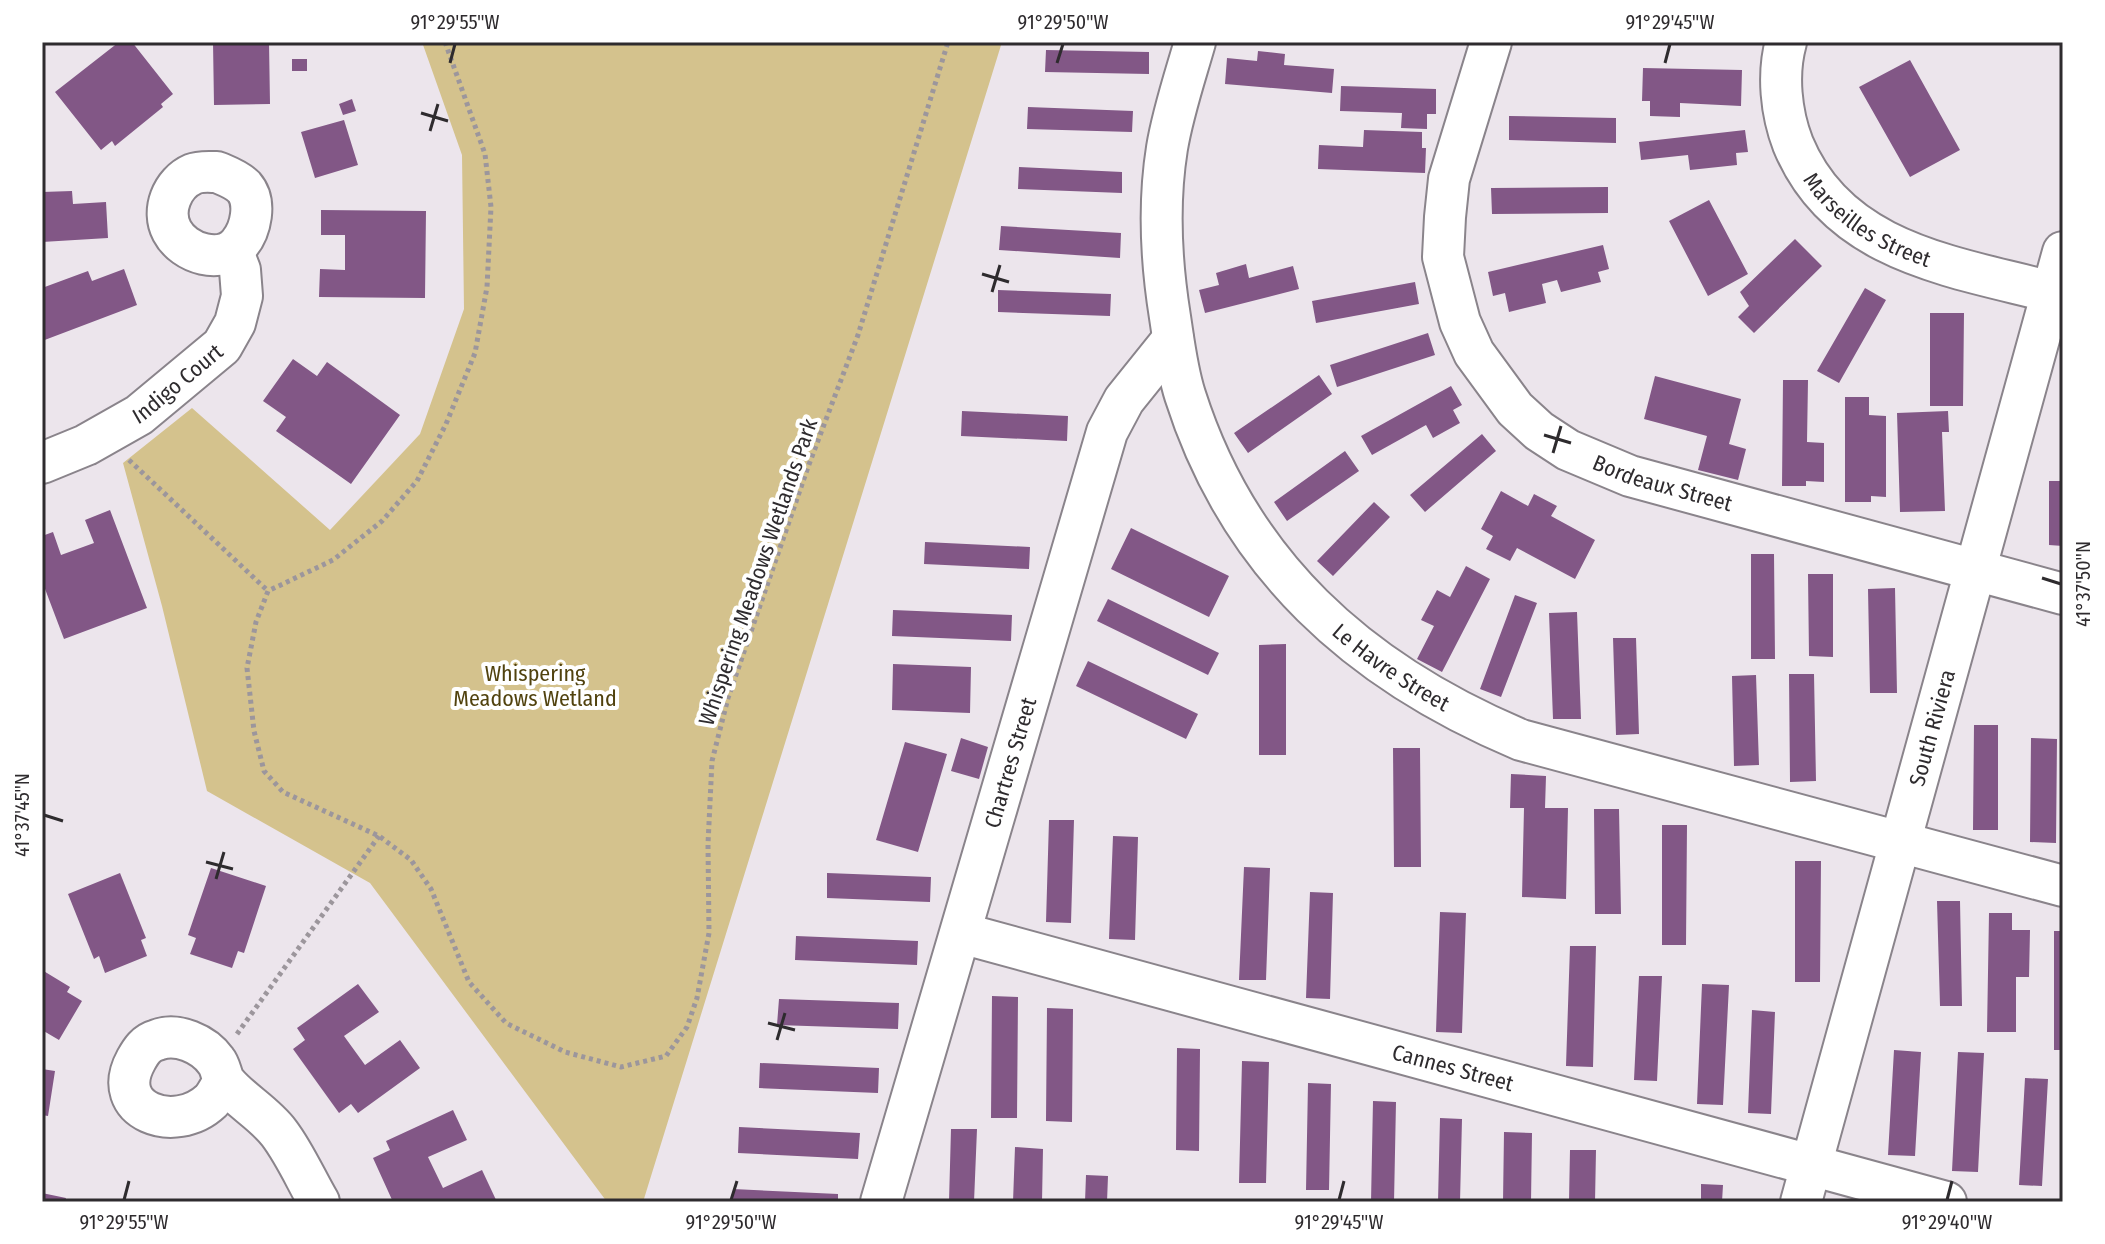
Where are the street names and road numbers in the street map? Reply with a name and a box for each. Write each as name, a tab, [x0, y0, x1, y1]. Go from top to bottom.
street label: Marseilles Street	[1798, 167, 1935, 273]
street label: Indigo Court	[128, 337, 229, 429]
street label: Whispering Meadows Wetlands Park	[693, 414, 824, 729]
street label: Bordeaux Street	[1589, 449, 1736, 517]
street label: Le Havre Street	[1327, 618, 1455, 717]
street label: South Riviera	[1903, 666, 1961, 789]
street label: Chartres Street	[978, 693, 1042, 831]
street label: Cannes Street	[1389, 1038, 1517, 1097]

